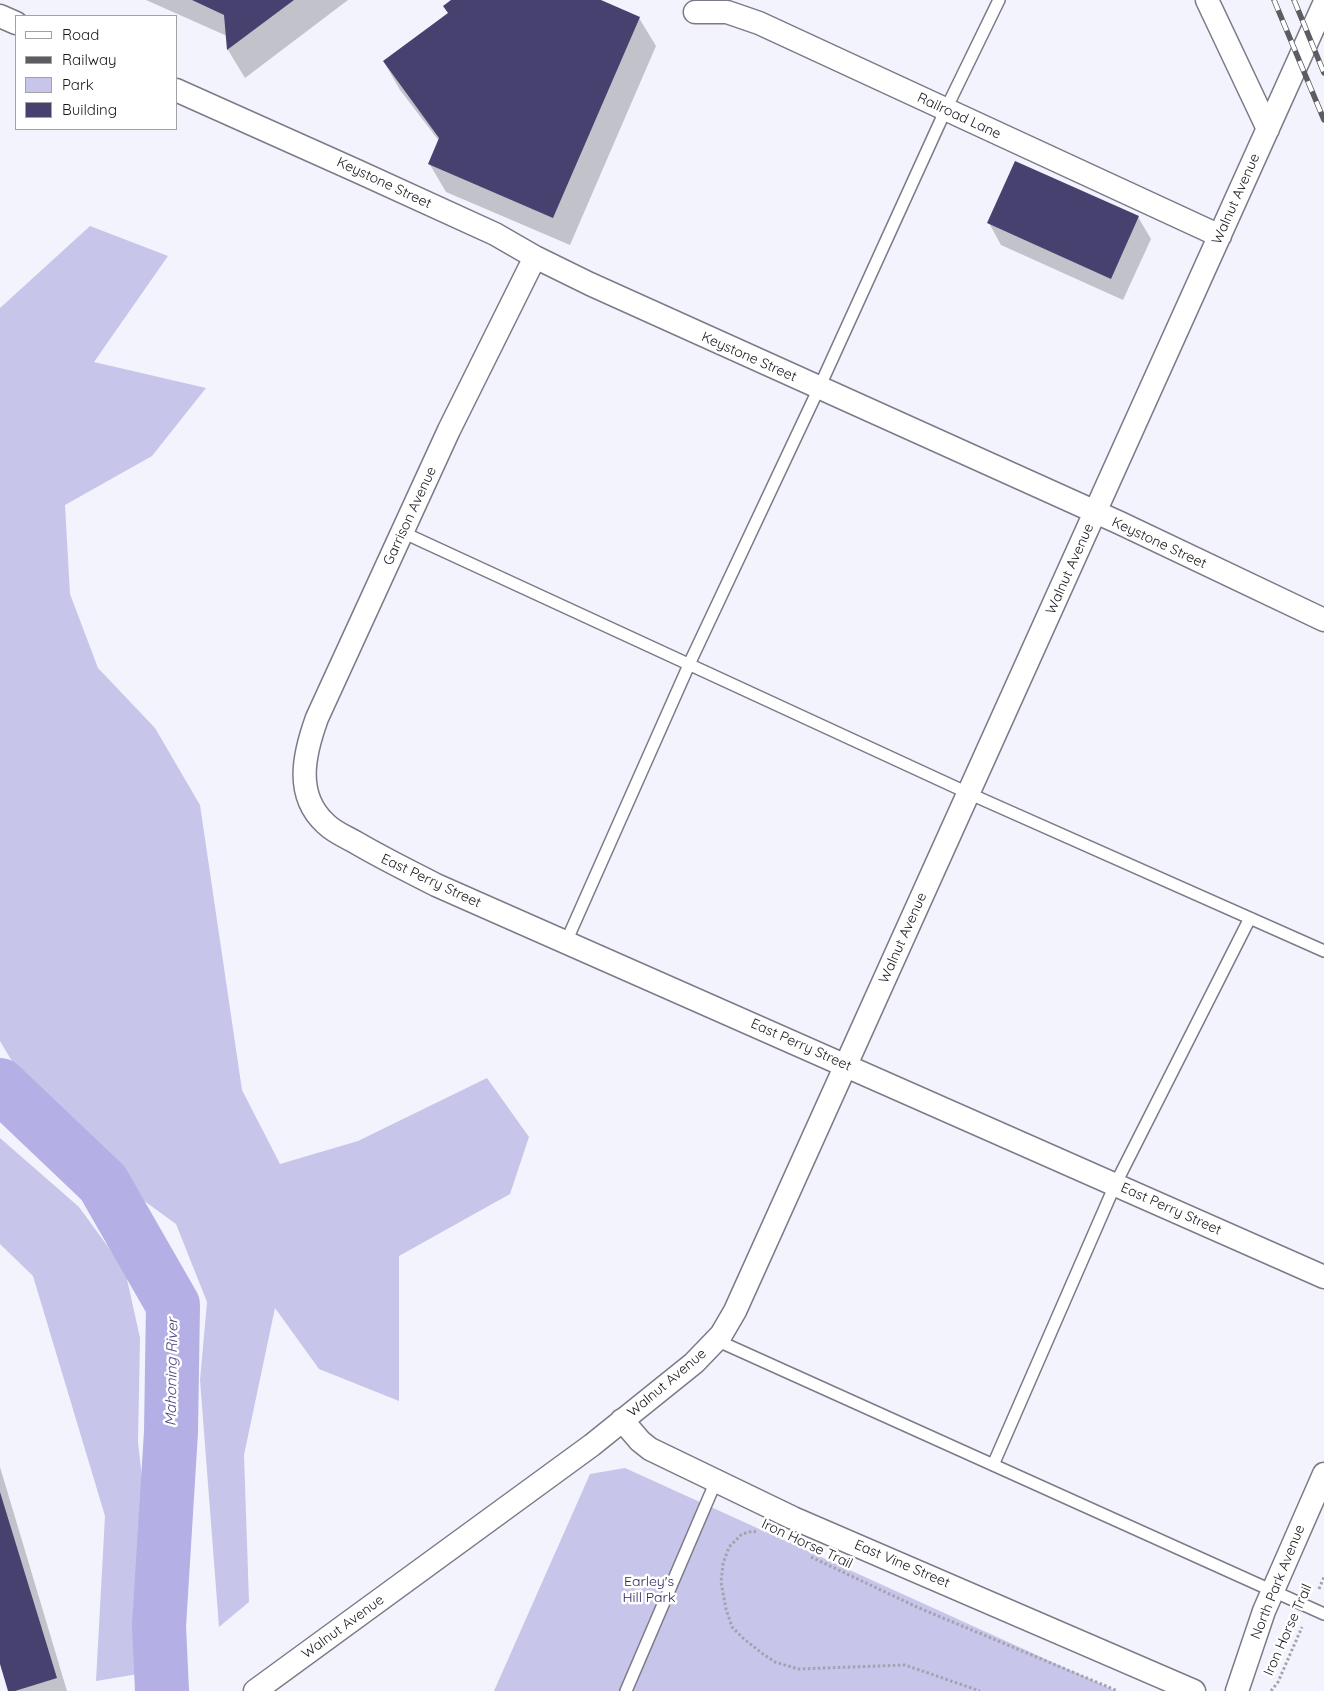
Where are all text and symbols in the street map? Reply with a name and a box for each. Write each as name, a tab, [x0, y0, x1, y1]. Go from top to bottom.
legend	[15, 15, 178, 130]
text: Road	[62, 25, 99, 44]
text: Railway	[62, 50, 117, 69]
text: Park	[62, 75, 94, 94]
street label: Railroad Lane	[914, 89, 1004, 143]
text: Building	[62, 100, 117, 119]
street label: Walnut Avenue	[1208, 151, 1264, 247]
street label: Keystone Street	[334, 154, 434, 212]
street label: Keystone Street	[699, 328, 799, 386]
street label: Garrison Avenue	[380, 464, 440, 568]
street label: Keystone Street	[1109, 514, 1209, 572]
street label: Walnut Avenue	[1042, 521, 1098, 617]
street label: East Perry Street	[378, 850, 484, 912]
street label: Walnut Avenue	[875, 890, 931, 986]
street label: East Perry Street	[748, 1015, 854, 1075]
street label: East Perry Street	[1118, 1179, 1224, 1239]
water label: Mahoning River	[162, 1318, 182, 1426]
street label: Walnut Avenue	[624, 1345, 710, 1421]
street label: Iron Horse Trail	[759, 1516, 855, 1572]
street label: North Park Avenue	[1247, 1522, 1309, 1642]
street label: East Vine Street	[852, 1536, 952, 1592]
park label: Earley's Hill Park	[623, 1574, 675, 1606]
street label: Iron Horse Trail	[1260, 1581, 1316, 1679]
street label: Walnut Avenue	[299, 1592, 387, 1662]

